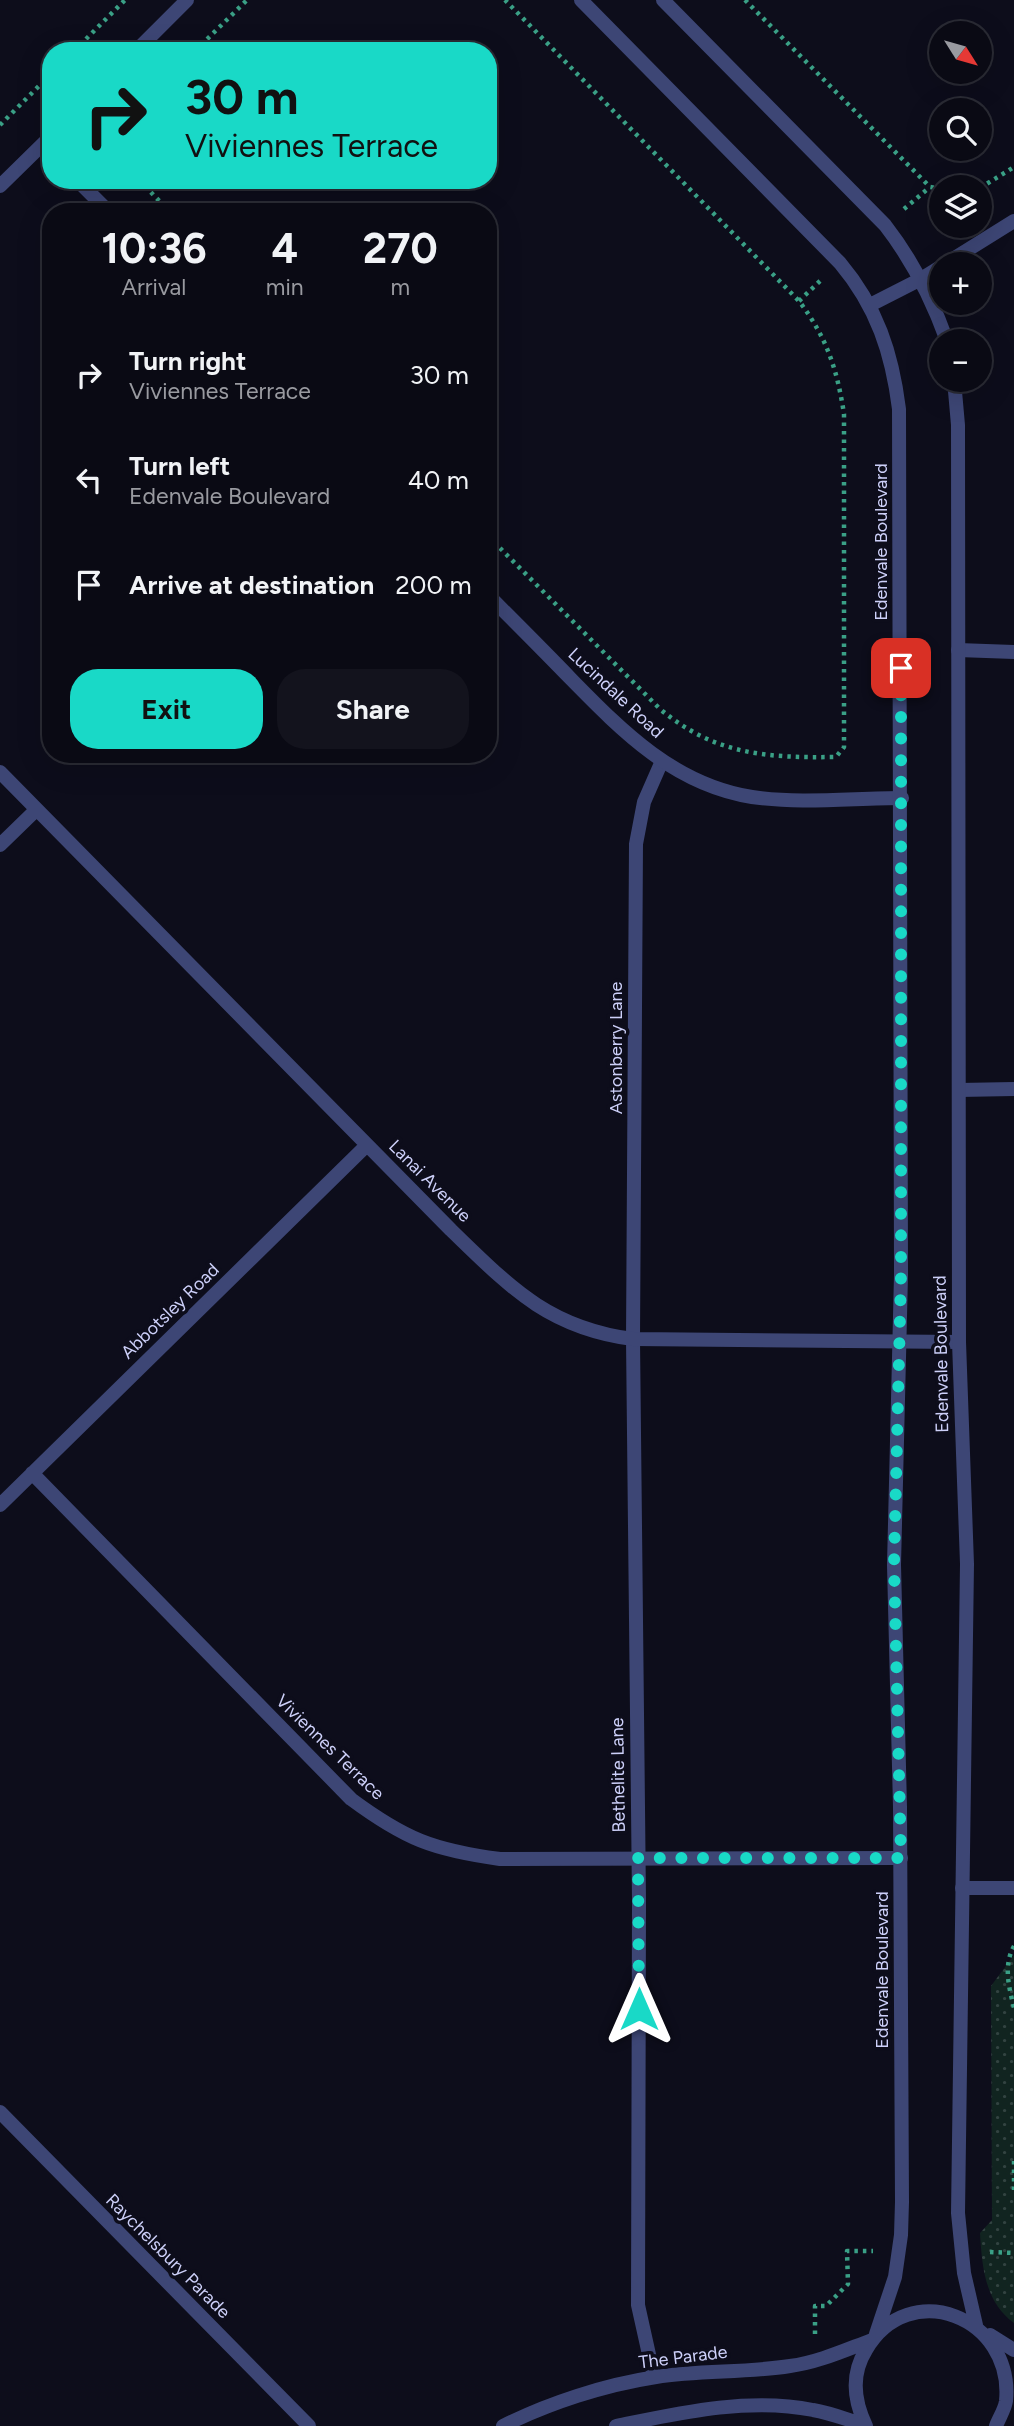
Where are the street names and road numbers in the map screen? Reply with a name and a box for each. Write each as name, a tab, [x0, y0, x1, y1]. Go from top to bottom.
street label: Edenvale Boulevard	[870, 463, 892, 621]
street label: Lucindale Road	[564, 643, 668, 743]
street label: Astonberry Lane	[605, 981, 627, 1114]
street label: Lanai Avenue	[384, 1135, 476, 1227]
street label: Abbotsley Road	[116, 1259, 224, 1363]
street label: Edenvale Boulevard	[929, 1275, 953, 1433]
street label: Viviennes Terrace	[271, 1690, 389, 1804]
street label: Bethelite Lane	[606, 1717, 630, 1833]
street label: Edenvale Boulevard	[871, 1891, 893, 2049]
street label: Raychelsbury Parade	[101, 2189, 235, 2323]
street label: The Parade	[637, 2341, 729, 2373]

